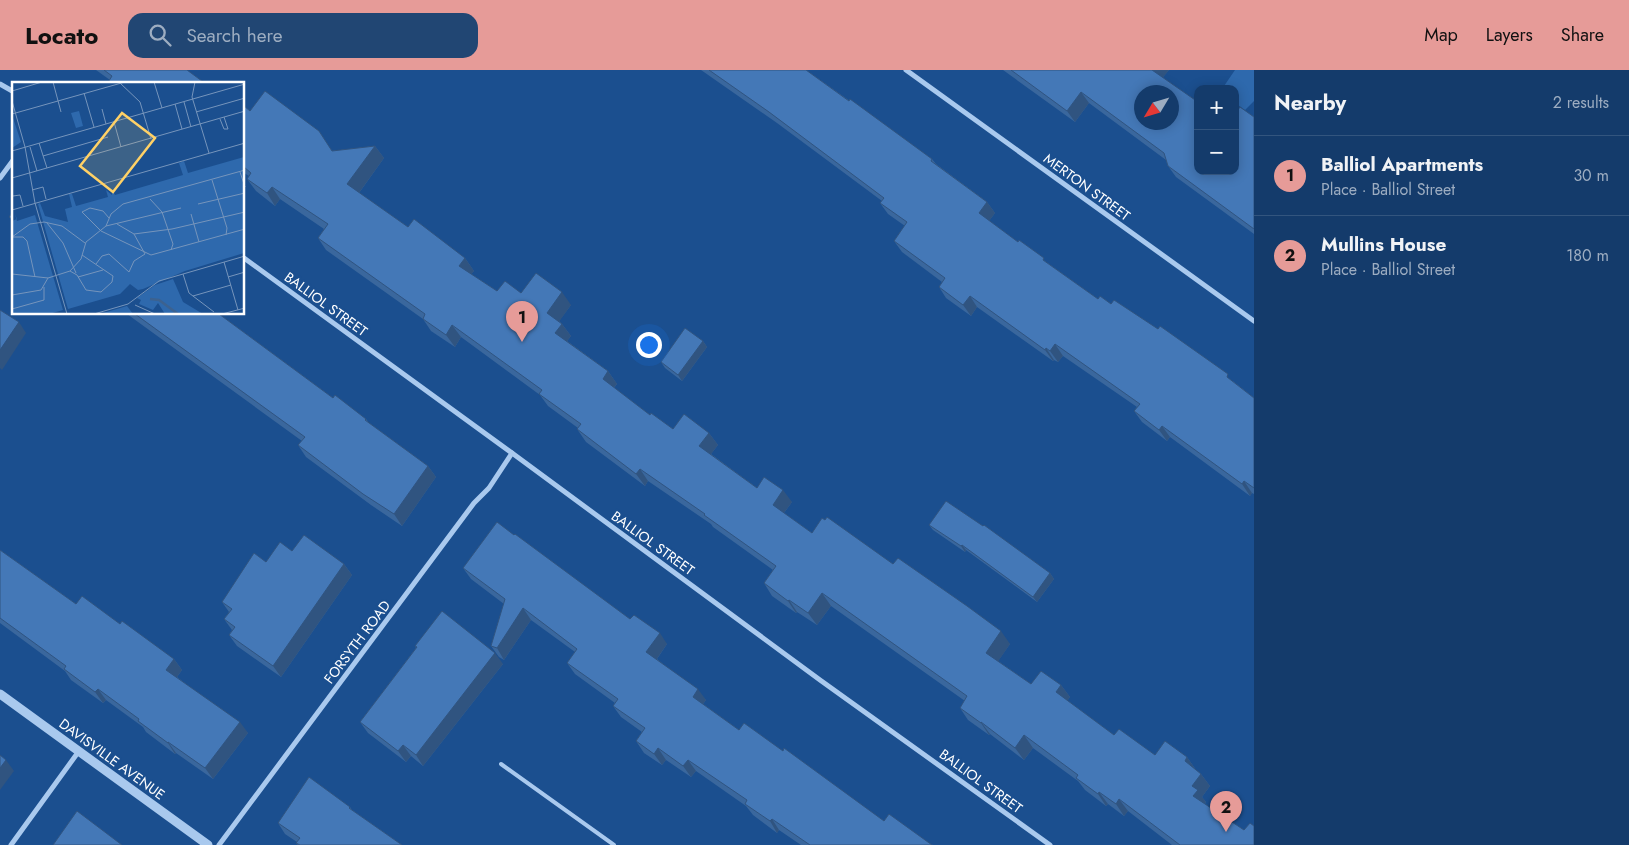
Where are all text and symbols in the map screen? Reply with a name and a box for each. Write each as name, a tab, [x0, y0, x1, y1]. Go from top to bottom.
search box	[128, 13, 478, 58]
text: Locato	[25, 18, 98, 53]
icon: search	[146, 21, 174, 49]
text: Search here	[186, 22, 283, 49]
text: Map	[1424, 22, 1458, 48]
text: Layers	[1486, 22, 1533, 48]
text: Share	[1561, 22, 1604, 48]
inset map	[12, 82, 245, 315]
north arrow	[1134, 85, 1179, 130]
map controls	[1194, 85, 1239, 175]
button: +	[1194, 85, 1239, 130]
text: Nearby	[1274, 88, 1346, 118]
text: 2 results	[1553, 91, 1609, 114]
button: −	[1194, 130, 1239, 175]
street label: MERTON STREET	[1040, 149, 1135, 226]
text: Balliol Apartments	[1321, 151, 1483, 178]
text: 1	[1286, 164, 1294, 187]
text: 30 m	[1573, 164, 1609, 187]
text: Place · Balliol Street	[1321, 178, 1455, 201]
text: Mullins House	[1321, 231, 1446, 258]
text: 2	[1285, 244, 1295, 267]
text: 180 m	[1566, 244, 1609, 267]
text: Place · Balliol Street	[1321, 258, 1455, 281]
street label: BALLIOL STREET	[280, 267, 372, 341]
pin: 1	[506, 301, 538, 342]
your location	[636, 332, 662, 358]
street label: BALLIOL STREET	[607, 506, 699, 580]
street label: FORSYTH ROAD	[319, 596, 395, 688]
street label: DAVISVILLE AVENUE	[55, 714, 169, 804]
street label: BALLIOL STREET	[935, 744, 1027, 818]
pin: 2	[1210, 791, 1242, 832]

